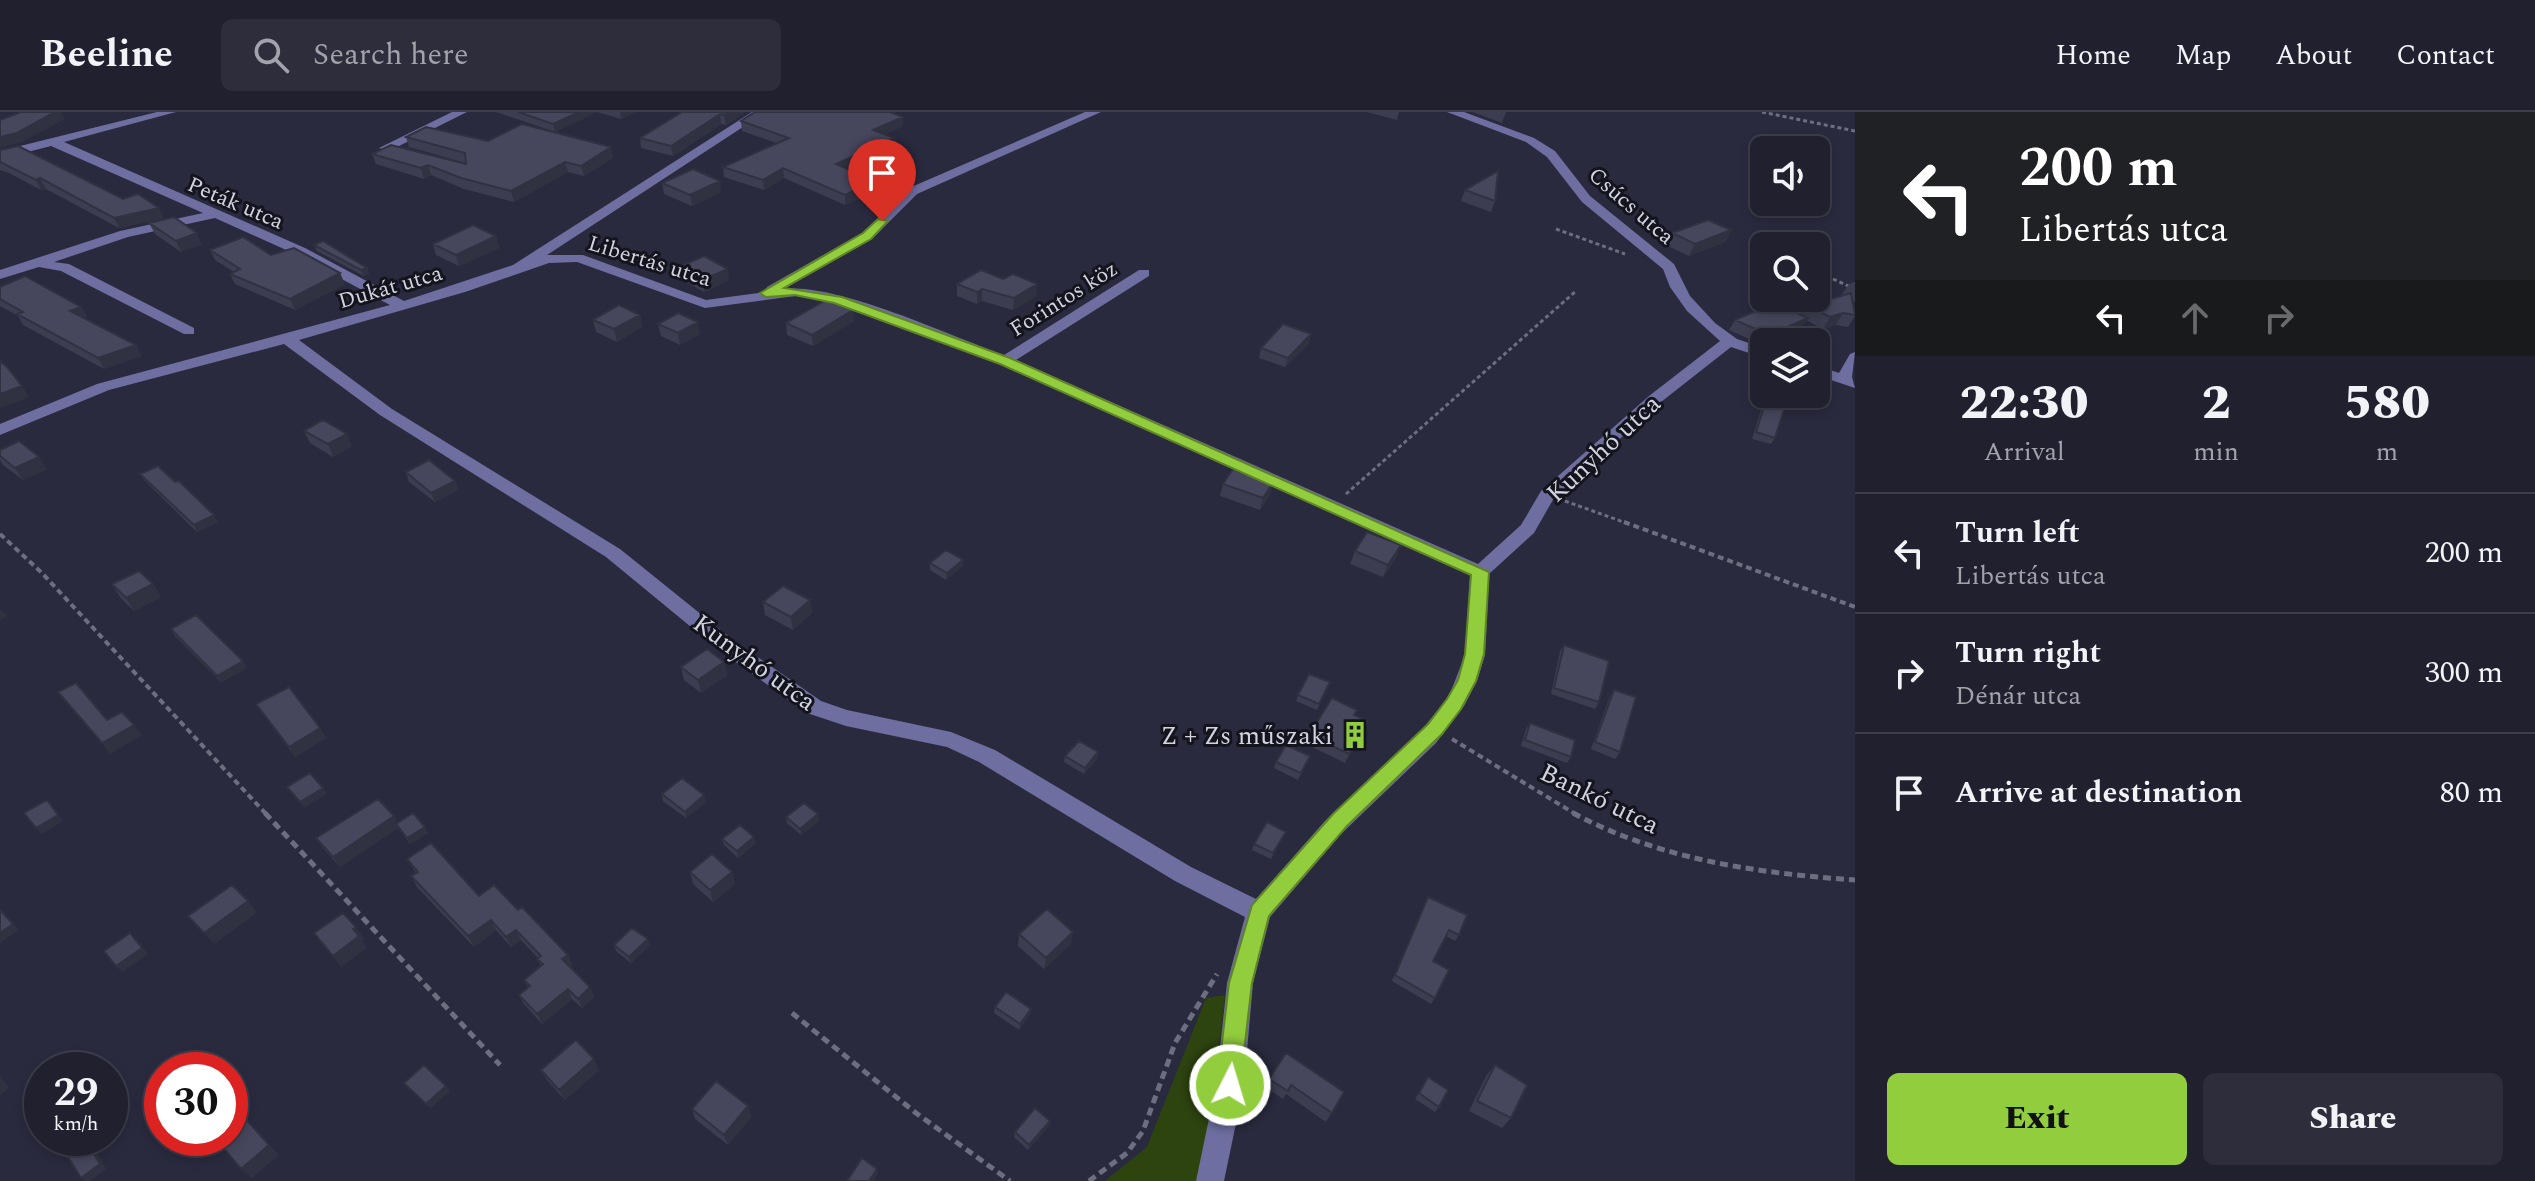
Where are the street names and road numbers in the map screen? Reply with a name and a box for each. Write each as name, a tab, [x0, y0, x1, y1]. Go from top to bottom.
street label: Csúcs utca	[1581, 159, 1682, 253]
street label: Peták utca	[182, 168, 289, 239]
street label: Libertás utca	[584, 227, 716, 296]
street label: Forintos köz	[1003, 253, 1124, 346]
street label: Dukát utca	[335, 257, 447, 318]
street label: Kunyhó utca	[1537, 385, 1670, 513]
street label: Kunyhó utca	[684, 604, 825, 722]
street label: Bankó utca	[1533, 753, 1666, 845]

